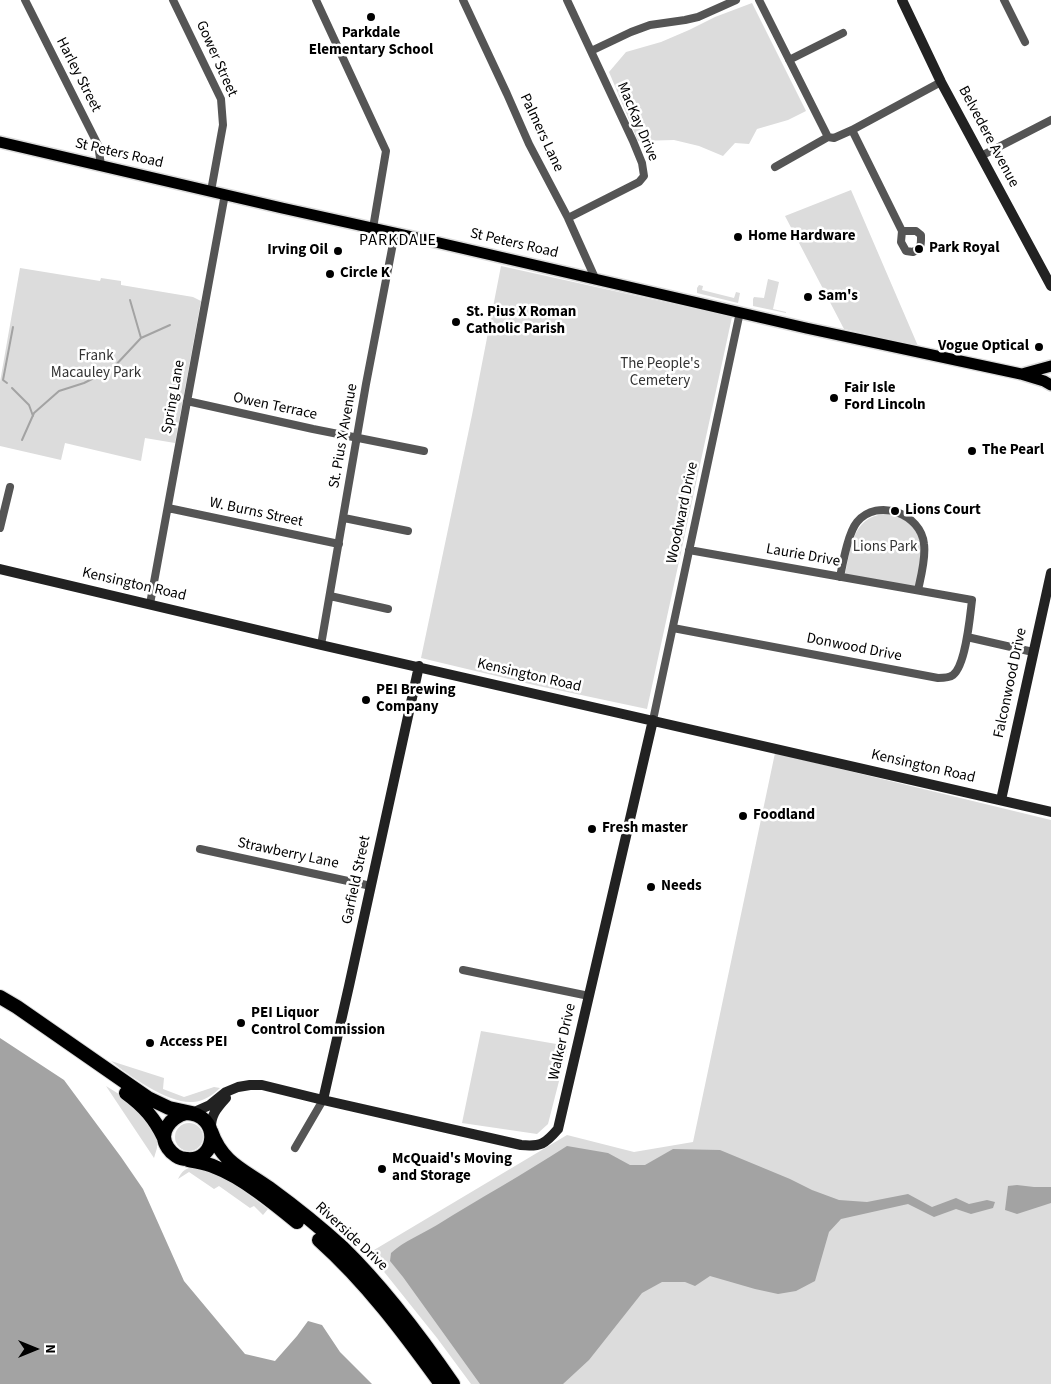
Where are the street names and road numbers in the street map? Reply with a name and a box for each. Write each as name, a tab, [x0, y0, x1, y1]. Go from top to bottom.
street label: Gower Street	[191, 18, 241, 100]
street label: Harley Street	[51, 35, 105, 115]
street label: MacKay Drive	[612, 80, 662, 164]
street label: Belvedere Avenue	[954, 83, 1022, 191]
street label: Palmers Lane	[515, 91, 567, 175]
street label: St Peters Road	[73, 135, 165, 173]
street label: St Peters Road	[468, 225, 560, 263]
street label: Spring Lane	[159, 359, 189, 435]
street label: St. Pius X Avenue	[326, 382, 362, 490]
street label: Owen Terrace	[231, 389, 319, 425]
street label: Woodward Drive	[663, 461, 703, 565]
street label: W. Burns Street	[208, 494, 304, 532]
street label: Laurie Drive	[765, 541, 841, 571]
street label: Kensington Road	[80, 564, 188, 606]
street label: Falconwood Drive	[991, 626, 1031, 740]
street label: Donwood Drive	[805, 630, 903, 666]
street label: Kensington Road	[475, 655, 583, 697]
street label: Kensington Road	[869, 746, 977, 788]
street label: Strawberry Lane	[236, 834, 340, 874]
street label: Garfield Street	[339, 834, 375, 926]
street label: Walker Drive	[545, 1002, 581, 1082]
street label: Riverside Drive	[311, 1199, 391, 1275]

